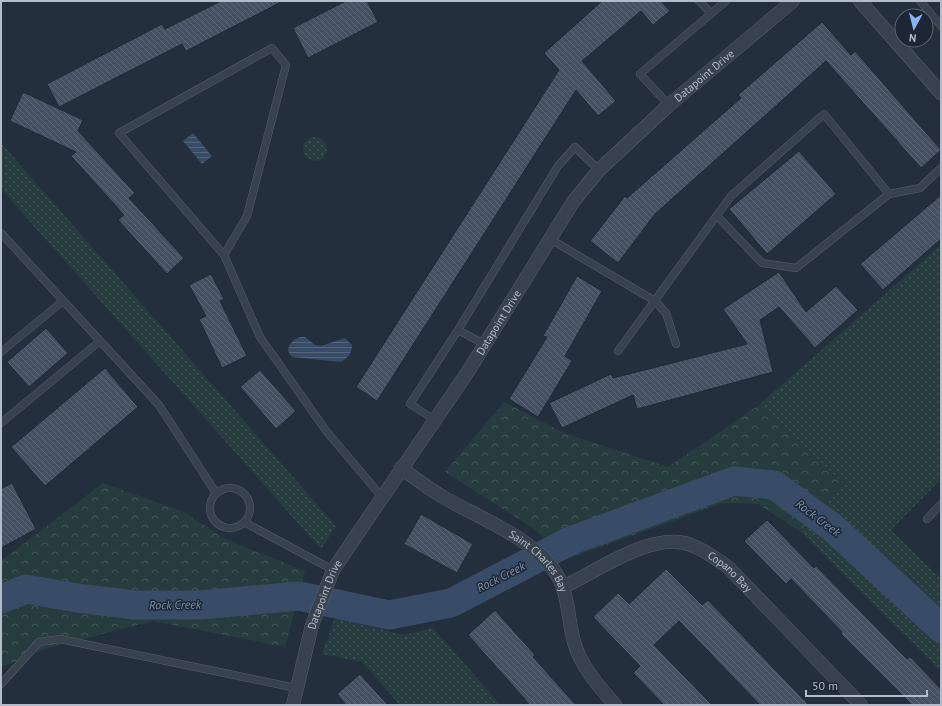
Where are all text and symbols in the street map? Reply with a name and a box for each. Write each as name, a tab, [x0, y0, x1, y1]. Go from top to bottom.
north arrow	[894, 8, 934, 48]
text: N	[908, 31, 917, 45]
street label: Datapoint Drive	[671, 46, 737, 105]
street label: Datapoint Drive	[473, 287, 524, 358]
water label: Rock Creek	[793, 496, 844, 540]
street label: Saint Charles Bay	[506, 527, 571, 595]
street label: Copano Bay	[705, 548, 756, 596]
street label: Datapoint Drive	[304, 557, 345, 631]
water label: Rock Creek	[474, 558, 528, 595]
water label: Rock Creek	[149, 597, 202, 612]
scale bar	[806, 672, 927, 698]
text: 50 m	[812, 678, 838, 693]

